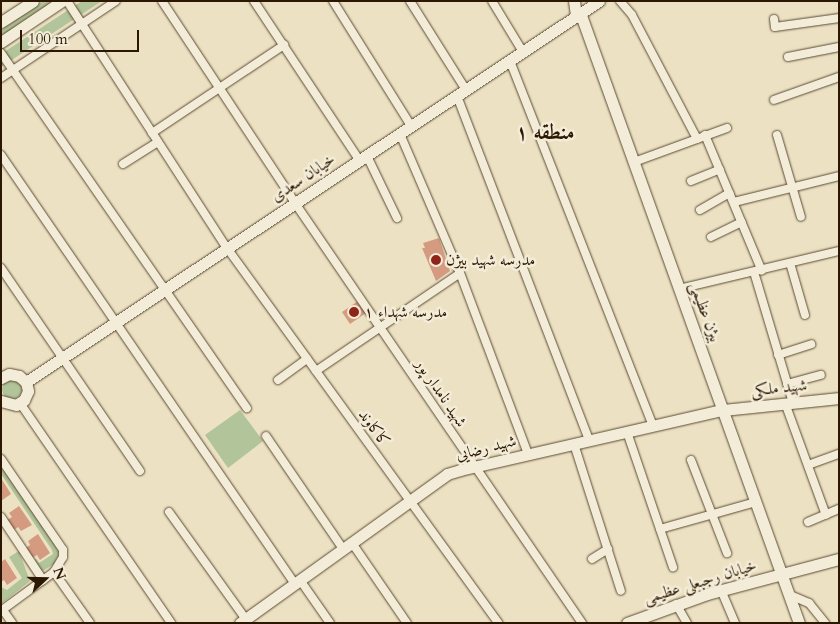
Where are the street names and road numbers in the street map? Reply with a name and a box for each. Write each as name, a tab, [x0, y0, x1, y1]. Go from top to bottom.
street label: خیابان سعدی	[267, 150, 339, 206]
street label: بیژن عظیمی	[685, 279, 725, 345]
street label: شهید نامدار پور	[411, 355, 471, 431]
street label: شهید ملکی	[750, 376, 808, 400]
street label: کاکاوند	[354, 406, 394, 450]
street label: شهید رضایی	[454, 431, 518, 465]
street label: خیابان رجبعلی عظیمی	[641, 556, 759, 608]

